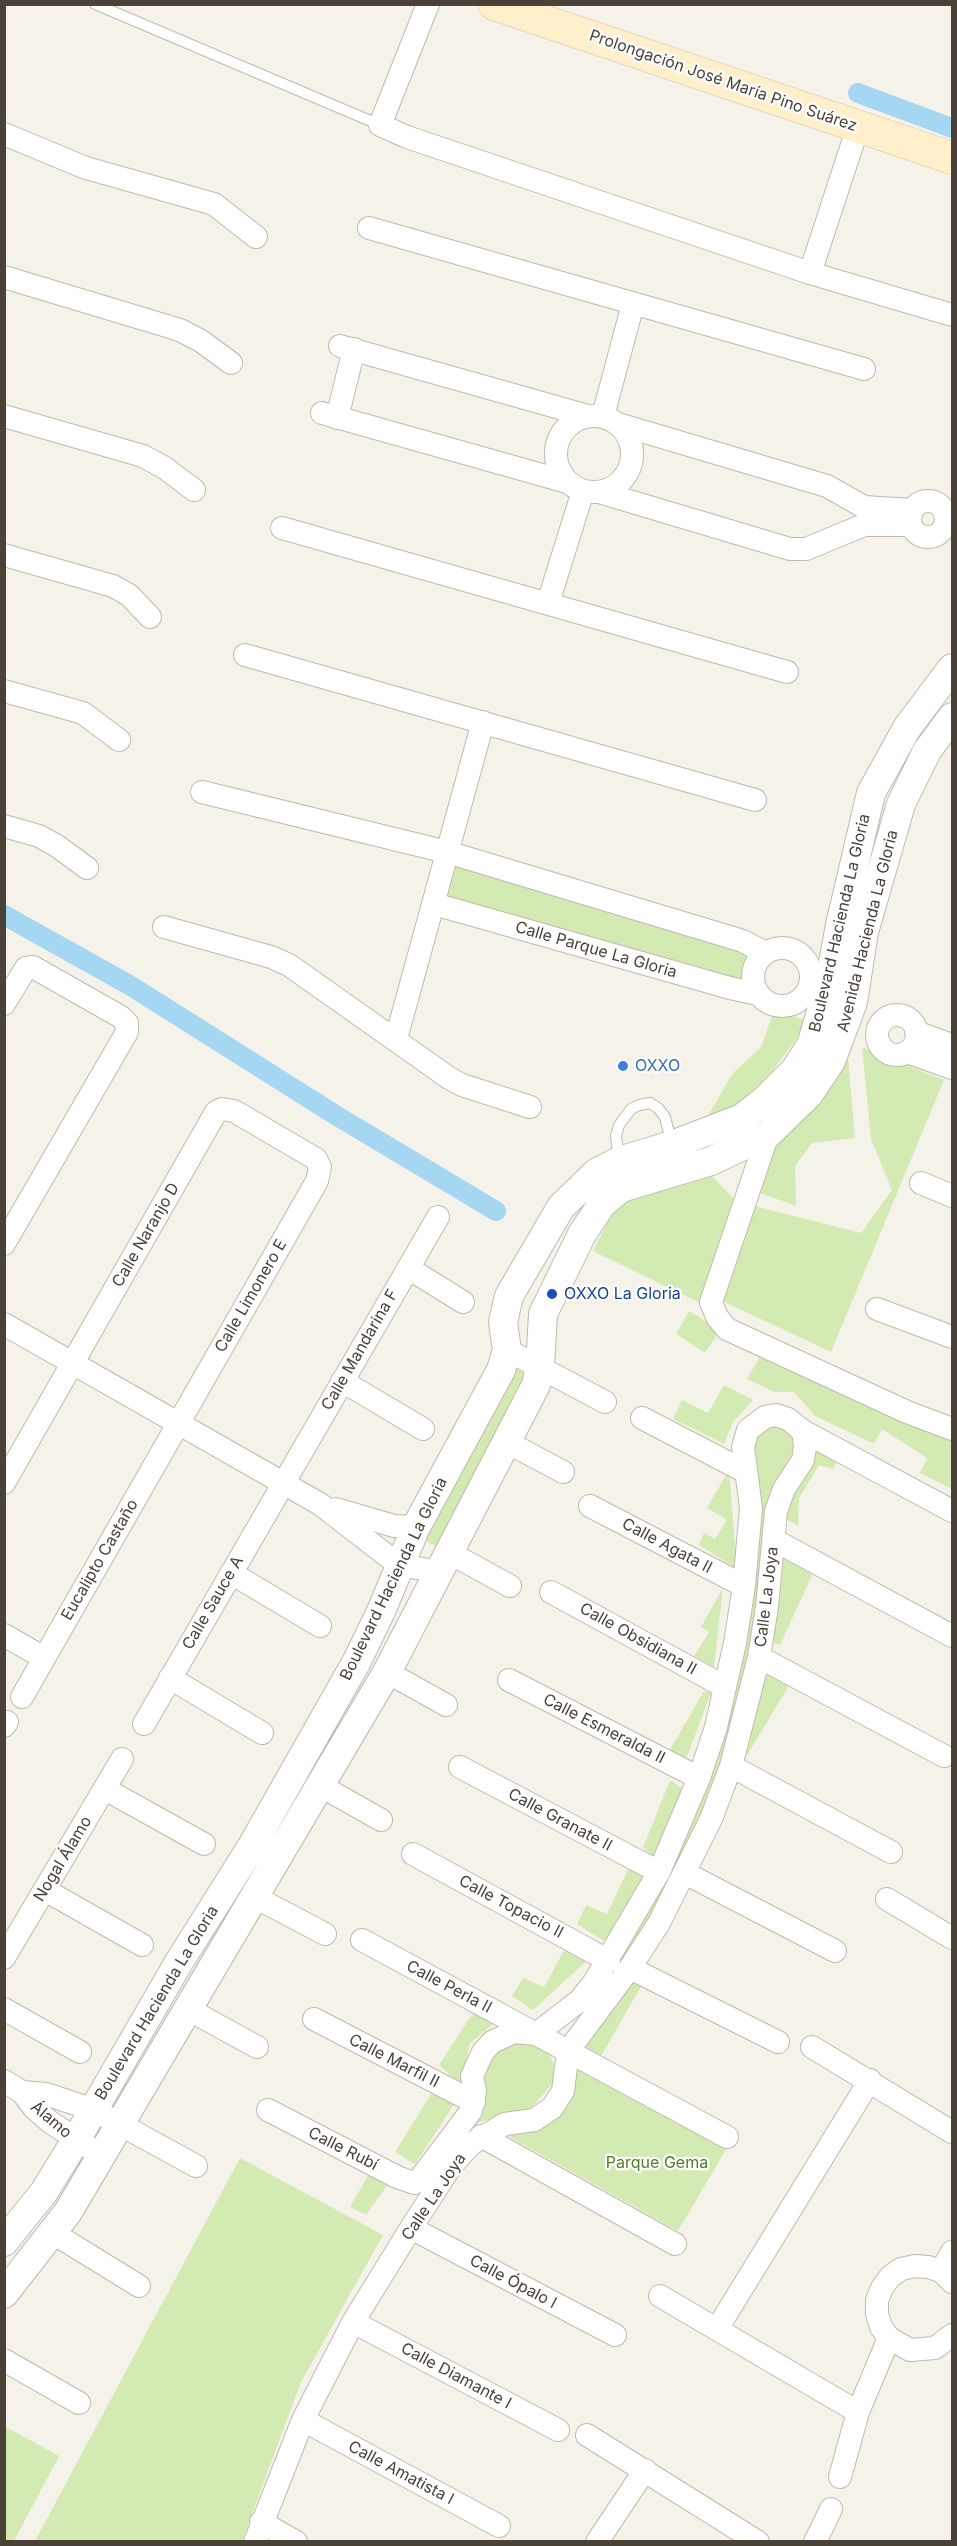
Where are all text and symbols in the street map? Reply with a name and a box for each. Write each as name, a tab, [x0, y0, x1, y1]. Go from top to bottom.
street label: Prolongación José María Pino Suárez	[587, 26, 859, 136]
street label: Boulevard Hacienda La Gloria	[806, 812, 874, 1034]
street label: Avenida Hacienda La Gloria	[834, 828, 902, 1034]
street label: Calle Parque La Gloria	[513, 918, 679, 982]
place label: OXXO	[635, 1056, 680, 1076]
marker: OXXO	[616, 1059, 630, 1073]
street label: Calle Naranjo D	[108, 1179, 184, 1291]
street label: Calle Limonero E	[211, 1236, 291, 1356]
place label: OXXO La Gloria	[564, 1284, 681, 1304]
street label: Calle Mandarina F	[318, 1286, 402, 1414]
marker: OXXO La Gloria	[545, 1287, 559, 1301]
street label: Boulevard Hacienda La Gloria	[336, 1474, 452, 1684]
street label: Eucalipto Castaño	[58, 1496, 142, 1624]
street label: Calle Agata II	[619, 1514, 715, 1578]
street label: Calle La Joya	[751, 1546, 783, 1648]
street label: Calle Sauce A	[178, 1553, 248, 1653]
street label: Calle Obsidiana II	[576, 1599, 700, 1679]
street label: Calle Esmeralda II	[540, 1690, 668, 1768]
street label: Calle Granate II	[505, 1784, 615, 1856]
street label: Nogal Álamo	[30, 1813, 96, 1905]
street label: Calle Topacio II	[455, 1871, 567, 1943]
street label: Boulevard Hacienda La Gloria	[91, 1902, 223, 2104]
street label: Calle Perla II	[403, 1956, 495, 2018]
street label: Calle Marfil II	[346, 2030, 442, 2092]
street label: Álamo	[27, 2097, 75, 2143]
street label: Calle Rubí	[305, 2123, 381, 2175]
street label: Calle La Joya	[398, 2150, 470, 2244]
park label: Parque Gema	[606, 2153, 708, 2173]
street label: Calle Ópalo I	[466, 2251, 560, 2313]
street label: Calle Diamante I	[397, 2339, 515, 2413]
street label: Calle Amatista I	[345, 2437, 457, 2509]

